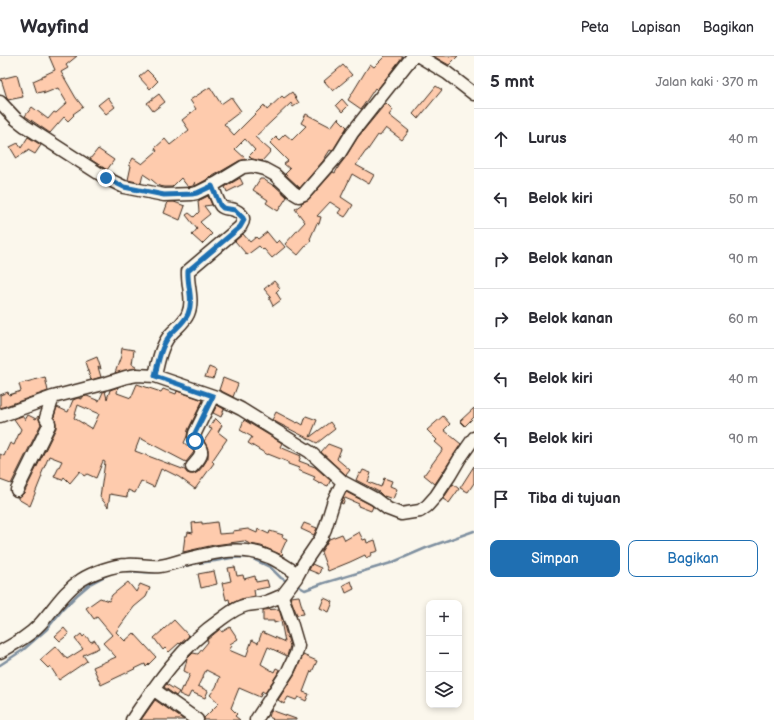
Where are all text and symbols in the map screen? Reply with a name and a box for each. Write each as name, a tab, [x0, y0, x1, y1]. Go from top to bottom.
text: Wayfind	[20, 16, 89, 39]
text: Peta	[581, 19, 609, 36]
text: Lapisan	[631, 19, 681, 36]
text: Bagikan	[703, 19, 754, 36]
text: 5 mnt	[490, 72, 534, 92]
text: Jalan kaki · 370 m	[655, 74, 758, 90]
icon: ahead	[490, 128, 512, 150]
text: Lurus	[528, 129, 567, 148]
text: 40 m	[728, 131, 758, 147]
route end	[97, 169, 115, 187]
icon: left	[490, 188, 512, 210]
text: Belok kiri	[528, 189, 593, 208]
text: 50 m	[729, 191, 758, 207]
icon: right	[490, 248, 512, 270]
text: Belok kanan	[528, 249, 613, 268]
text: 90 m	[729, 251, 758, 267]
icon: right	[490, 308, 512, 330]
text: Belok kanan	[528, 309, 613, 328]
text: 60 m	[728, 311, 758, 327]
icon: left	[490, 368, 512, 390]
text: Belok kiri	[528, 369, 593, 388]
text: 40 m	[728, 371, 758, 387]
icon: left	[490, 428, 512, 450]
text: Belok kiri	[528, 429, 593, 448]
text: 90 m	[729, 431, 758, 447]
route start	[186, 432, 204, 450]
icon: arrive	[490, 488, 512, 510]
text: Tiba di tujuan	[528, 489, 621, 508]
button: Simpan	[490, 540, 620, 577]
button: Bagikan	[628, 540, 758, 577]
map controls	[426, 600, 462, 708]
button: +	[426, 600, 462, 636]
button: −	[426, 636, 462, 672]
button: layers	[426, 672, 462, 708]

